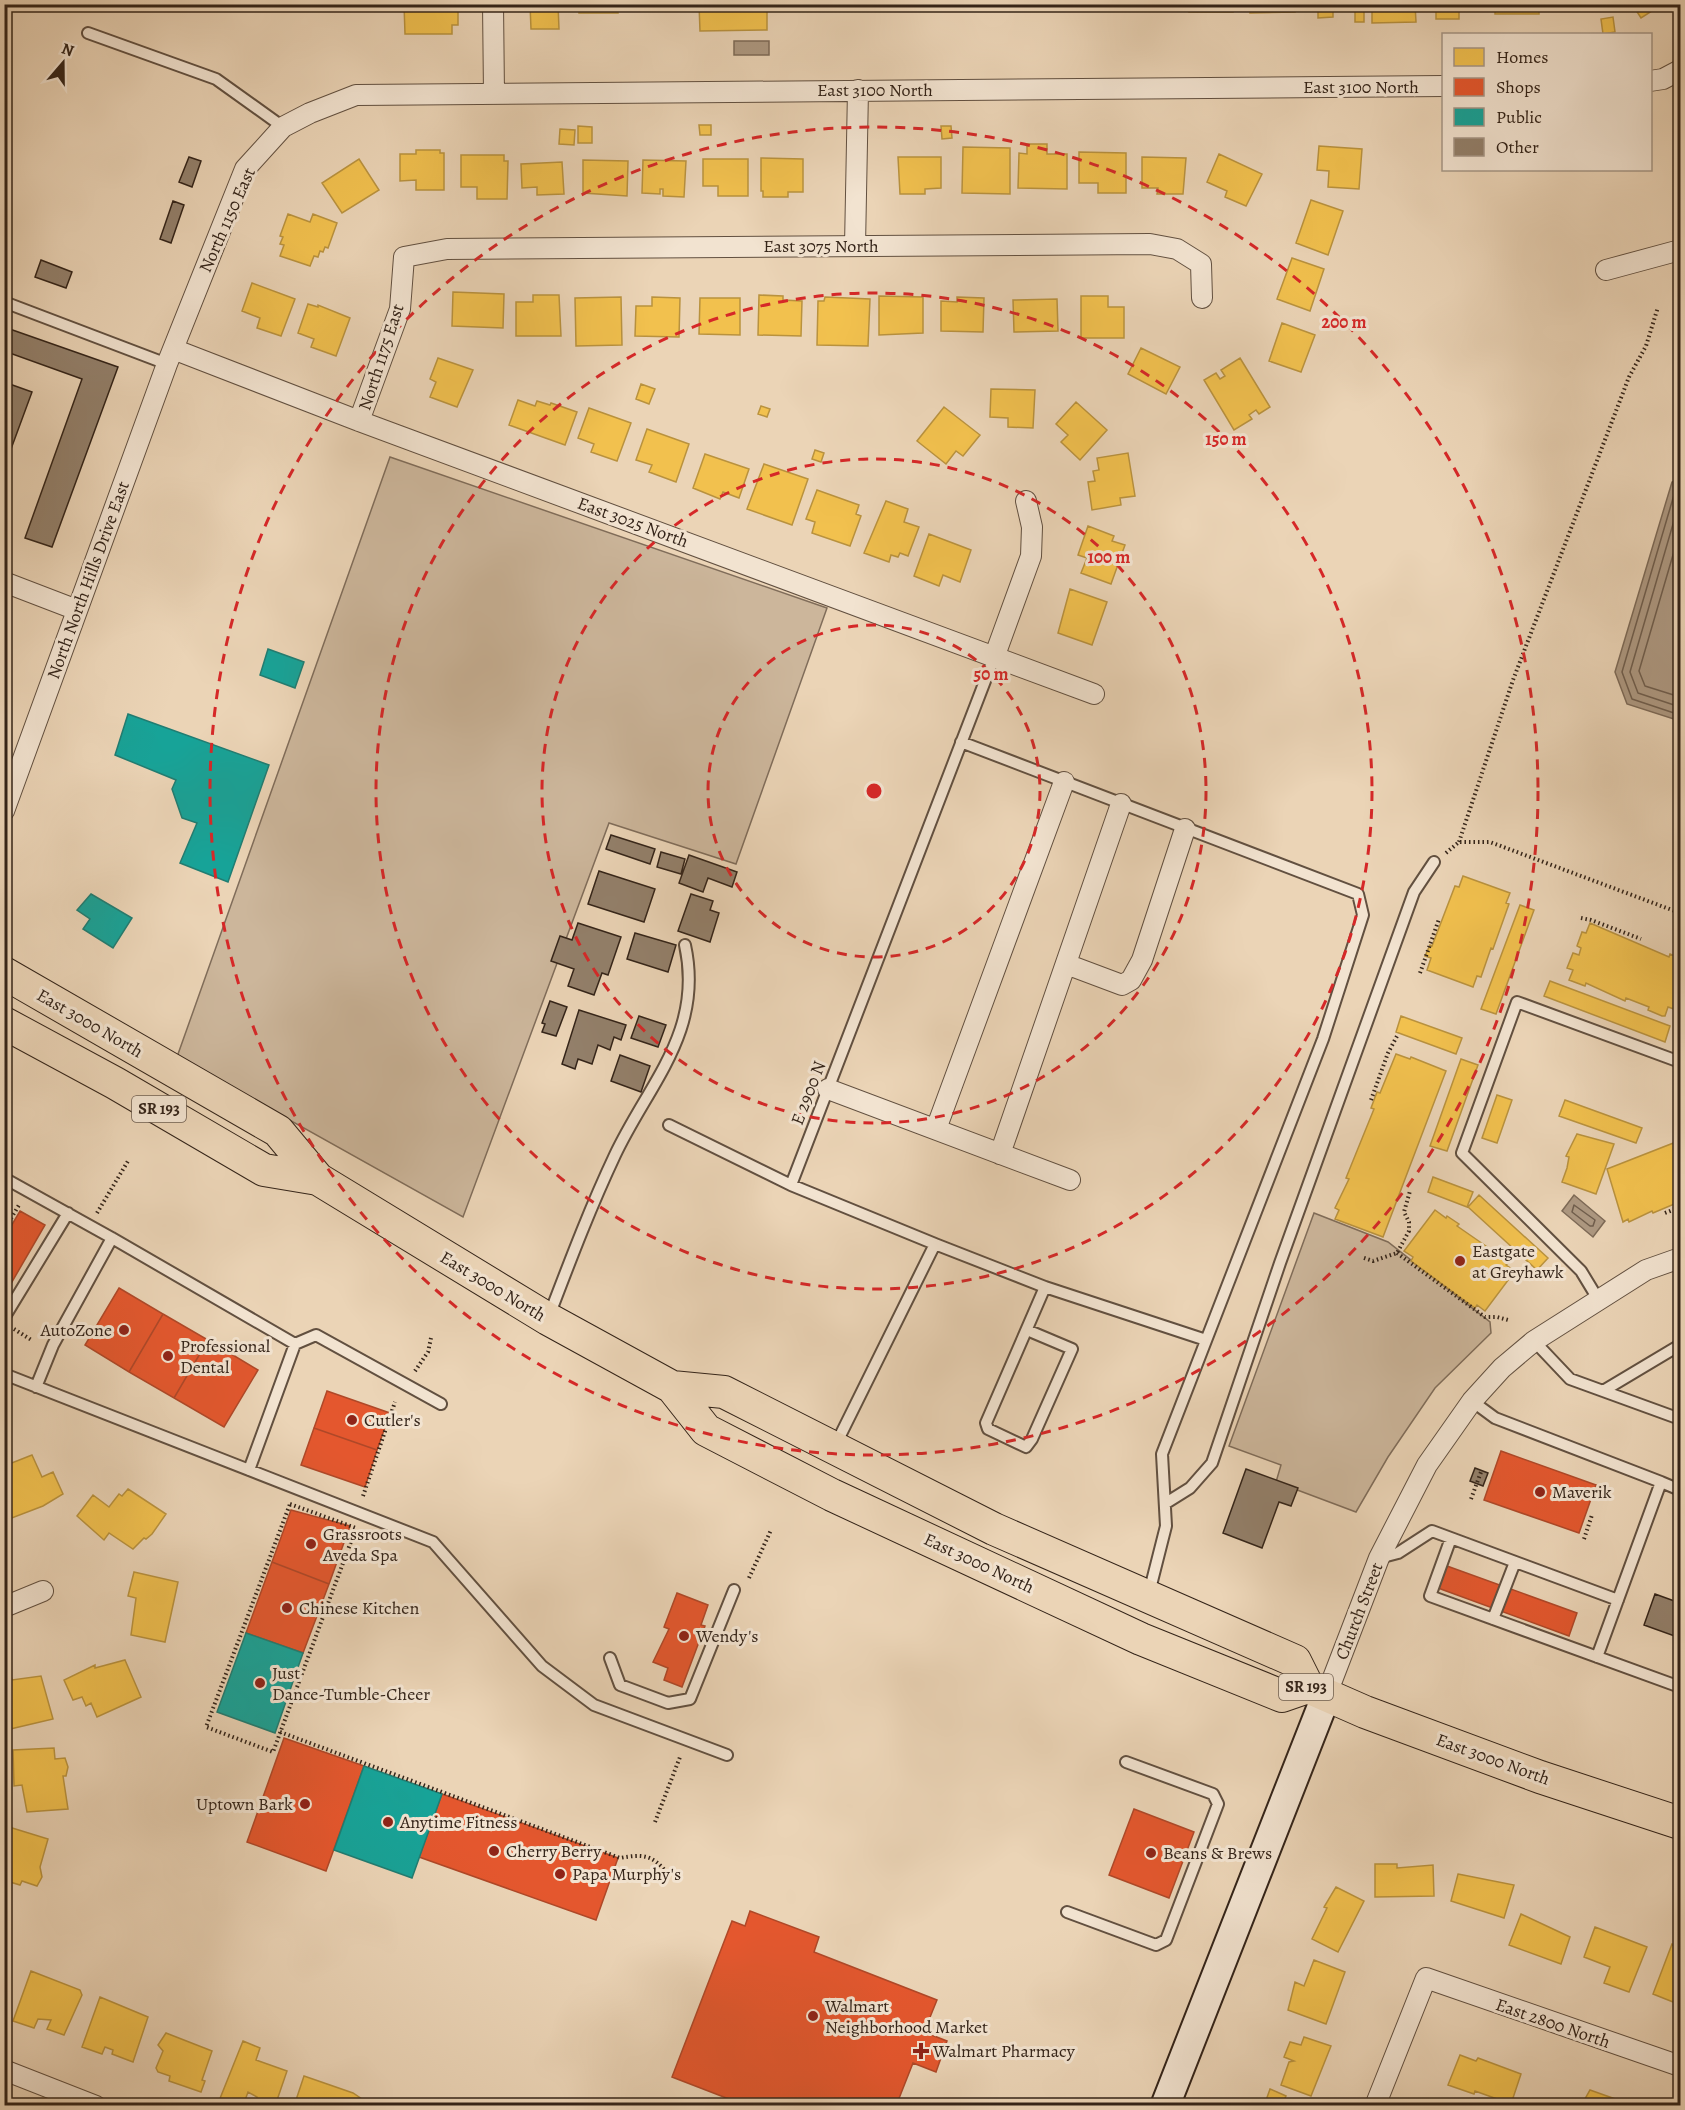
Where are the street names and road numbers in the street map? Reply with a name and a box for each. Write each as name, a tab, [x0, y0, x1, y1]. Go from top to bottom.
street label: East 3100 North	[1303, 75, 1419, 99]
street label: East 3100 North	[817, 78, 933, 102]
street label: North 1150 East	[193, 164, 261, 276]
street label: East 3075 North	[763, 234, 879, 258]
street label: North 1175 East	[353, 301, 410, 413]
street label: North North Hills Drive East	[41, 478, 135, 682]
street label: East 3025 North	[574, 491, 692, 553]
street label: East 3000 North	[32, 983, 148, 1063]
street label: E 2900 N	[785, 1058, 831, 1128]
road number: SR 193	[132, 1096, 186, 1122]
street label: East 3000 North	[436, 1245, 551, 1327]
street label: East 3000 North	[920, 1527, 1038, 1599]
street label: Church Street	[1329, 1559, 1389, 1663]
road number: SR 193	[1279, 1674, 1333, 1700]
street label: East 3000 North	[1433, 1727, 1553, 1791]
street label: East 2800 North	[1493, 1992, 1614, 2054]

